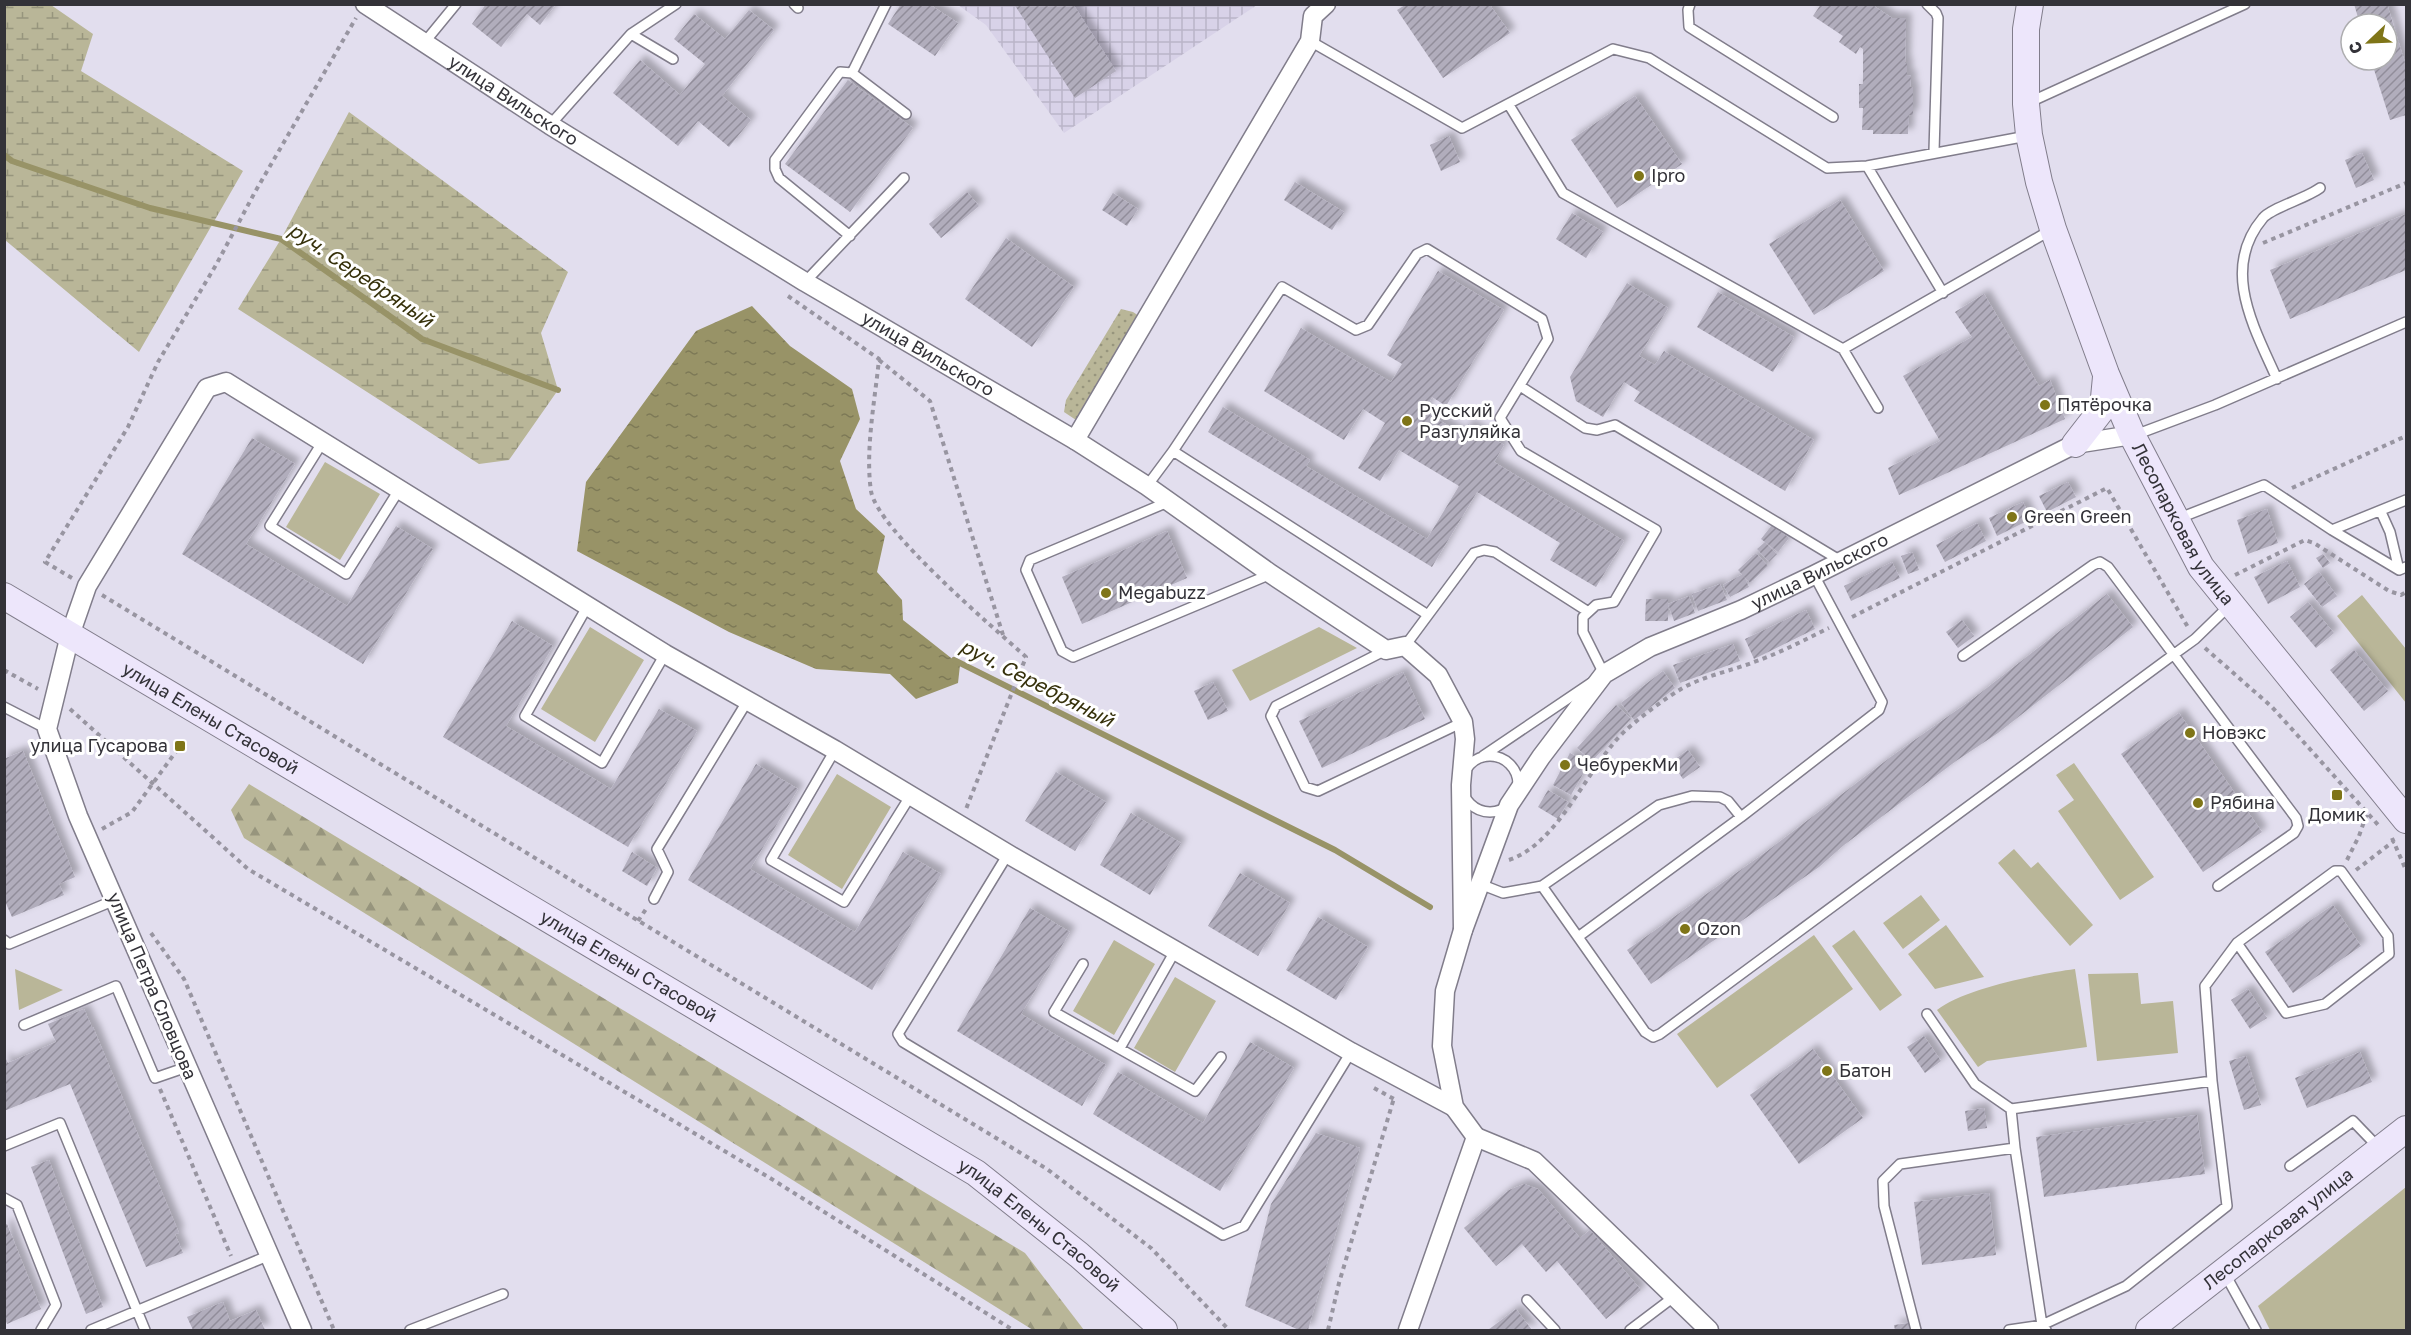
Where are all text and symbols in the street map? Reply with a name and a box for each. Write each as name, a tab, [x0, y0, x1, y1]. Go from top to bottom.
north arrow	[2339, 12, 2399, 72]
text: С	[2344, 39, 2367, 57]
street label: улица Вильского	[445, 50, 583, 150]
place label: Ipro	[1651, 164, 1685, 186]
marker: Ipro	[1632, 169, 1646, 183]
water label: руч. Серебряный	[284, 217, 440, 333]
street label: улица Вильского	[858, 306, 999, 400]
place label: Пятёрочка	[2057, 393, 2152, 415]
marker: Пятёрочка	[2038, 398, 2052, 412]
place label: Русский Разгуляйка	[1419, 399, 1521, 442]
marker: Русский Разгуляйка	[1400, 414, 1414, 428]
street label: Лесопарковая улица	[2128, 439, 2239, 609]
place label: Green Green	[2024, 505, 2131, 527]
marker: Green Green	[2005, 510, 2019, 524]
street label: улица Вильского	[1747, 528, 1892, 614]
place label: Megabuzz	[1118, 581, 1206, 603]
marker: Megabuzz	[1099, 586, 1113, 600]
water label: руч. Серебряный	[956, 633, 1120, 733]
street label: улица Елены Стасовой	[119, 657, 303, 779]
place label: Новэкс	[2202, 721, 2266, 743]
marker: Новэкс	[2183, 726, 2197, 740]
place label: улица Гусарова	[30, 734, 168, 756]
marker: улица Гусарова	[173, 739, 187, 753]
place label: ЧебурекМи	[1577, 753, 1678, 775]
marker: ЧебурекМи	[1558, 758, 1572, 772]
marker: Домик	[2330, 788, 2344, 802]
place label: Рябина	[2210, 791, 2275, 813]
marker: Рябина	[2191, 796, 2205, 810]
place label: Домик	[2308, 803, 2366, 825]
street label: улица Петра Словцова	[104, 889, 202, 1082]
street label: улица Елены Стасовой	[537, 905, 721, 1027]
place label: Ozon	[1697, 917, 1741, 939]
marker: Ozon	[1678, 922, 1692, 936]
place label: Батон	[1839, 1059, 1891, 1081]
marker: Батон	[1820, 1064, 1834, 1078]
street label: улица Елены Стасовой	[954, 1153, 1125, 1296]
street label: Лесопарковая улица	[2198, 1163, 2357, 1294]

